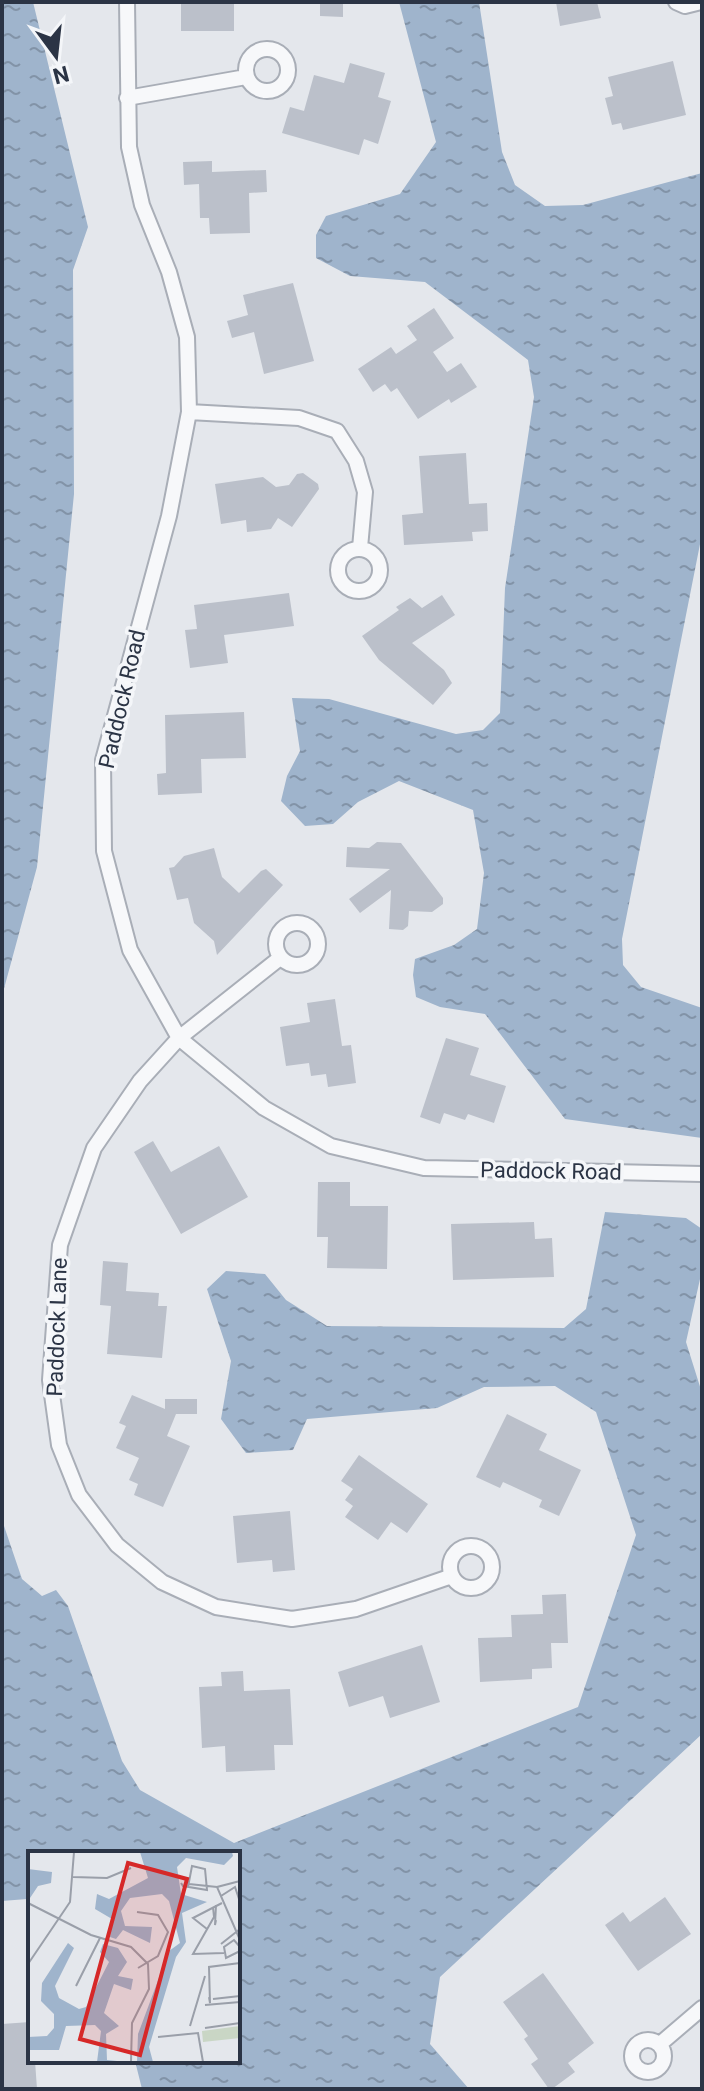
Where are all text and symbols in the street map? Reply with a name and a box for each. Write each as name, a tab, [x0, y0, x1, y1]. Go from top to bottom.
north arrow	[16, 16, 96, 96]
text: N	[50, 61, 72, 89]
street label: Paddock Road	[94, 627, 150, 771]
street label: Paddock Road	[480, 1157, 622, 1185]
street label: Paddock Lane	[42, 1257, 72, 1397]
inset map	[28, 1851, 240, 2063]

